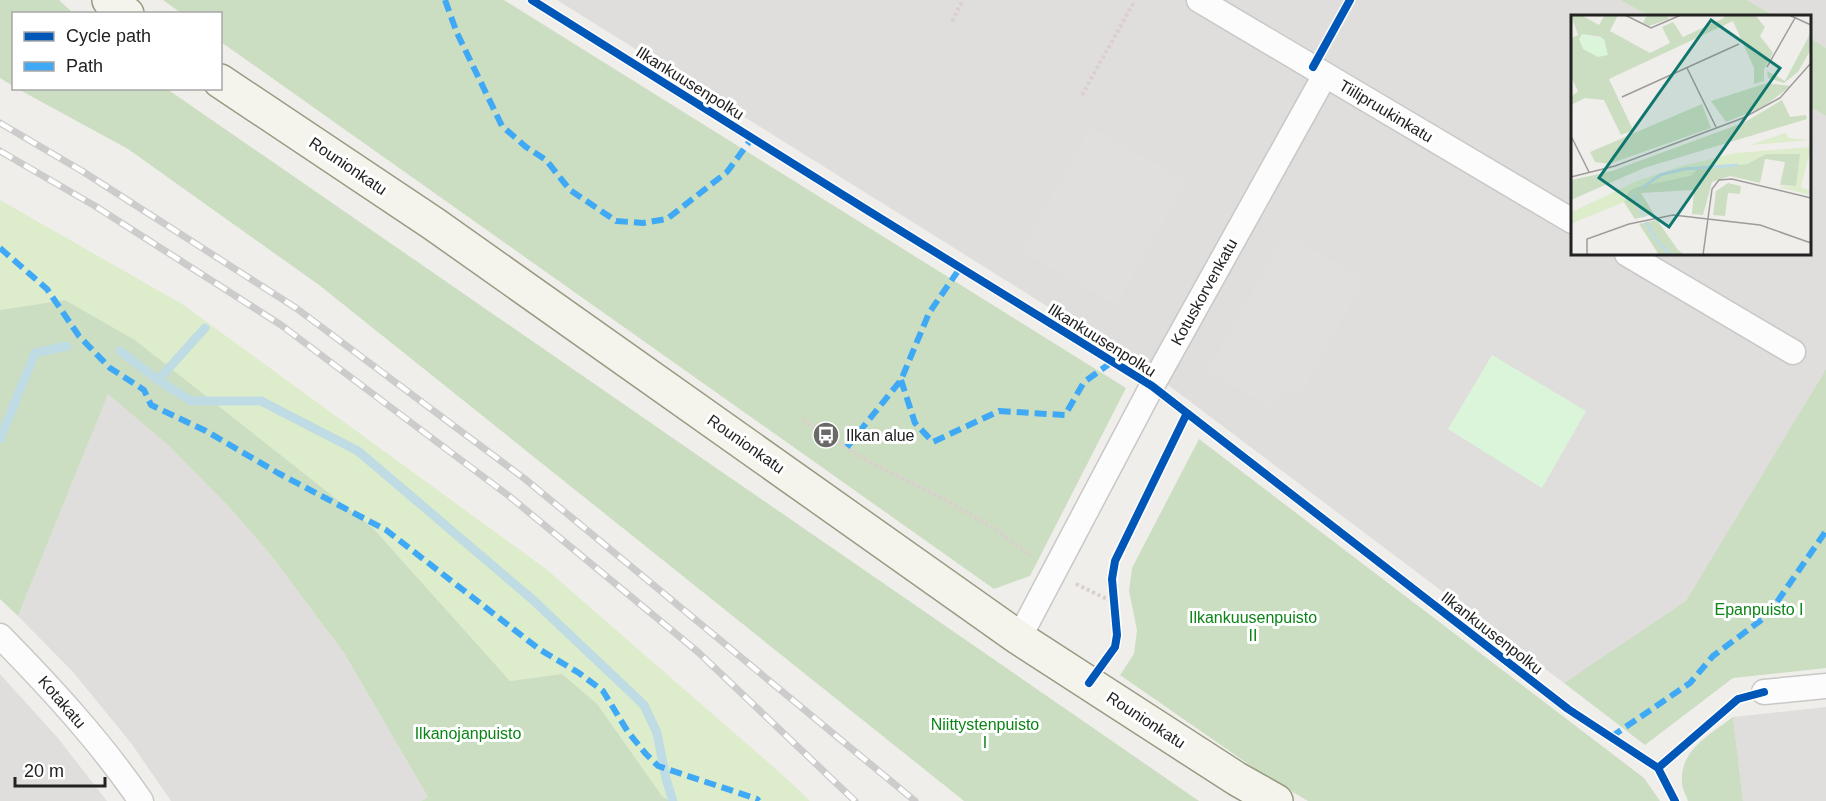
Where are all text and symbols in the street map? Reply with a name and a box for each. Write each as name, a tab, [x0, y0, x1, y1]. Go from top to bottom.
legend	[12, 12, 222, 90]
inset map	[1571, 15, 1811, 255]
text: Cycle path	[66, 26, 151, 46]
street label: Ilkankuusenpolku	[633, 43, 747, 123]
text: Path	[66, 56, 103, 76]
street label: Tiilipruukinkatu	[1336, 76, 1436, 146]
street label: Rounionkatu	[306, 134, 390, 198]
street label: Kotuskorvenkatu	[1168, 236, 1240, 348]
street label: Ilkankuusenpolku	[1045, 300, 1159, 380]
street label: Rounionkatu	[704, 411, 788, 477]
bus stop icon: Ilkan alue	[811, 420, 841, 450]
place label: Ilkan alue	[846, 427, 915, 444]
street label: Ilkankuusenpolku	[1438, 588, 1546, 678]
park label: Epanpuisto I	[1715, 601, 1803, 618]
park label: Ilkankuusenpuisto II	[1189, 609, 1317, 644]
street label: Kotakatu	[35, 673, 89, 731]
street label: Rounionkatu	[1104, 688, 1188, 752]
park label: Niittystenpuisto I	[931, 716, 1039, 751]
park label: Ilkanojanpuisto	[415, 725, 521, 742]
scale bar	[15, 750, 105, 788]
text: 20 m	[24, 761, 64, 781]

